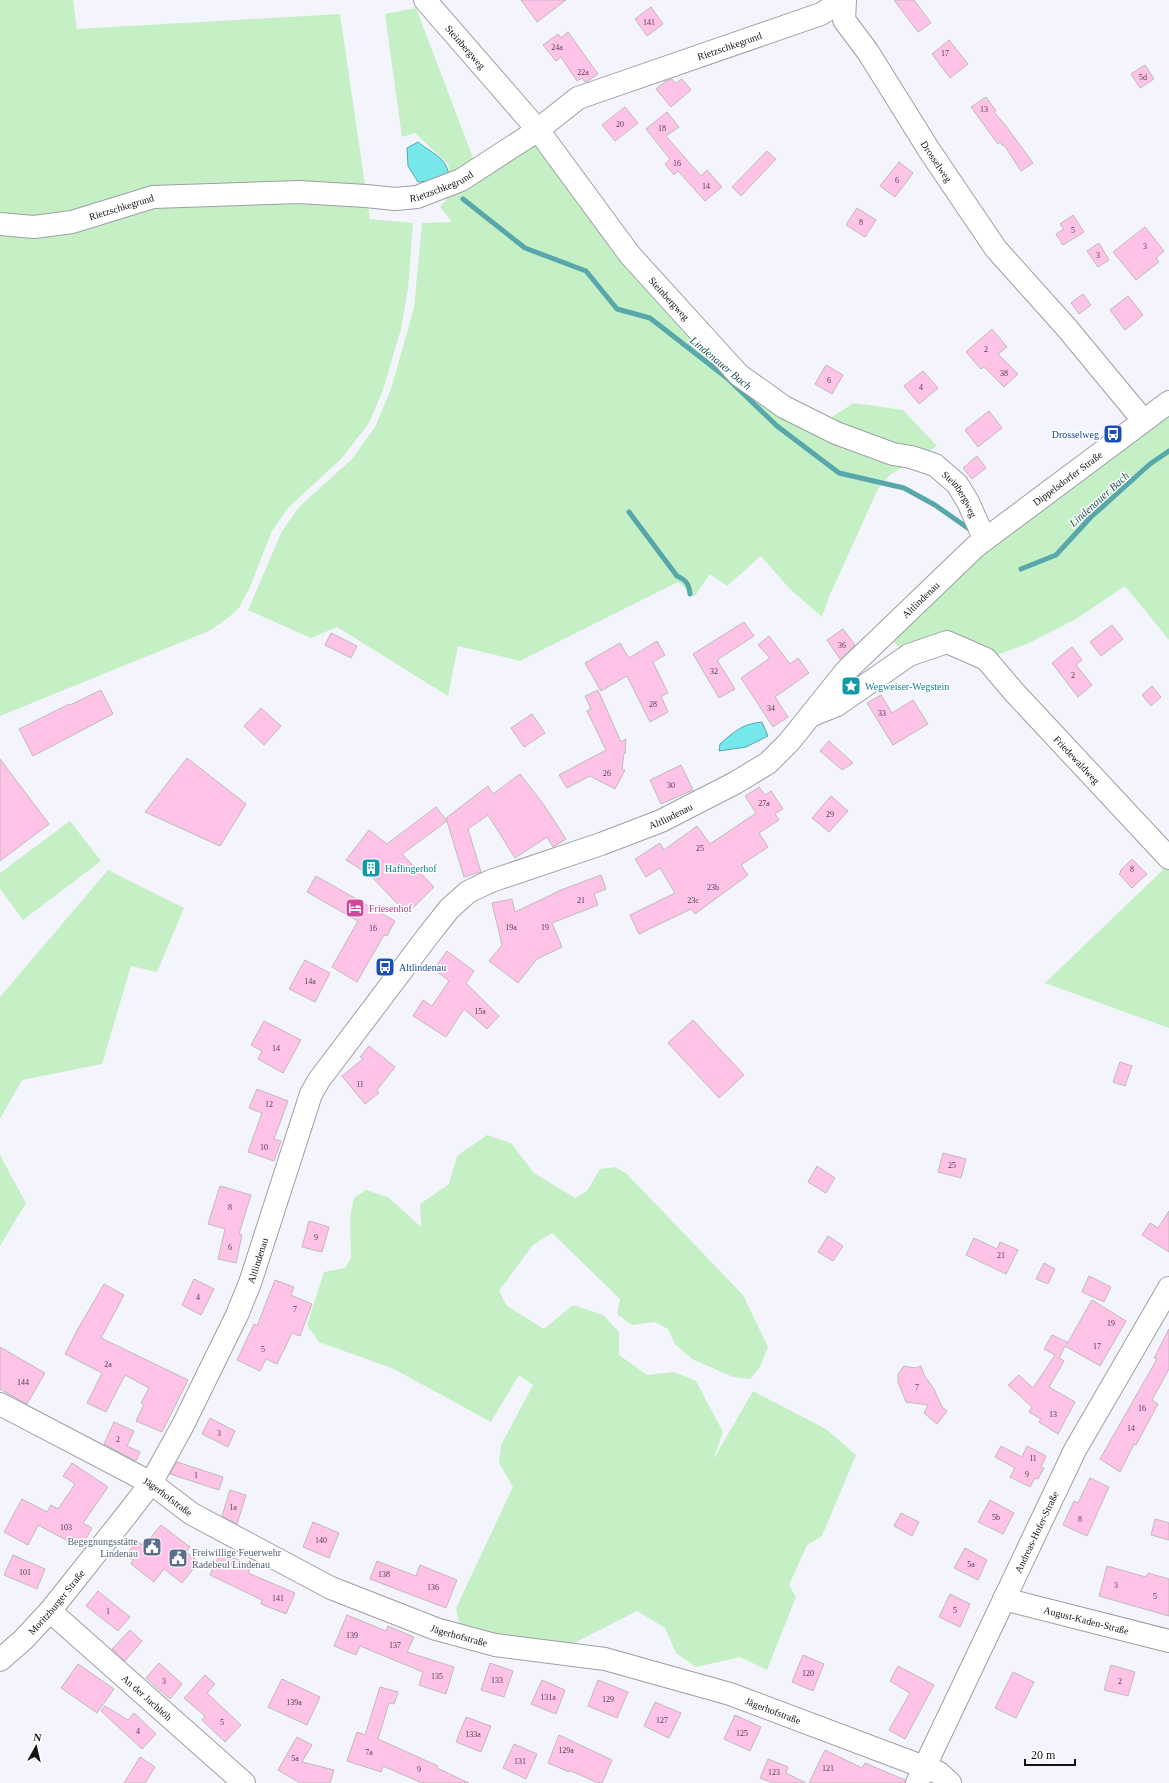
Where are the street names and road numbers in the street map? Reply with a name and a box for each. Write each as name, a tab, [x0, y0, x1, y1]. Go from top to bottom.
street label: Steinbergweg	[443, 23, 487, 71]
street label: Rietzschkegrund	[696, 30, 763, 62]
street label: Drosselweg	[919, 139, 954, 184]
street label: Rietzschkegrund	[409, 169, 475, 204]
street label: Rietzschkegrund	[88, 192, 155, 222]
street label: Steinbergweg	[646, 275, 692, 323]
street label: Dippelsdorfer Straße	[1031, 449, 1105, 508]
street label: Steinbergweg	[940, 469, 979, 519]
street label: Altlindenau	[900, 580, 942, 620]
street label: Friedewaldweg	[1052, 734, 1102, 786]
street label: Altlindenau	[647, 801, 694, 831]
street label: Altlindenau	[245, 1237, 270, 1285]
street label: Jägerhofstraße	[141, 1475, 195, 1519]
street label: Andreas-Hofer-Straße	[1013, 1489, 1061, 1575]
street label: Moritzburger Straße	[26, 1567, 87, 1637]
street label: August-Kaden-Straße	[1043, 1604, 1130, 1637]
street label: Jägerhofstraße	[429, 1622, 489, 1649]
street label: An der Juchhöh	[120, 1672, 174, 1723]
street label: Jägerhofstraße	[744, 1695, 803, 1726]

